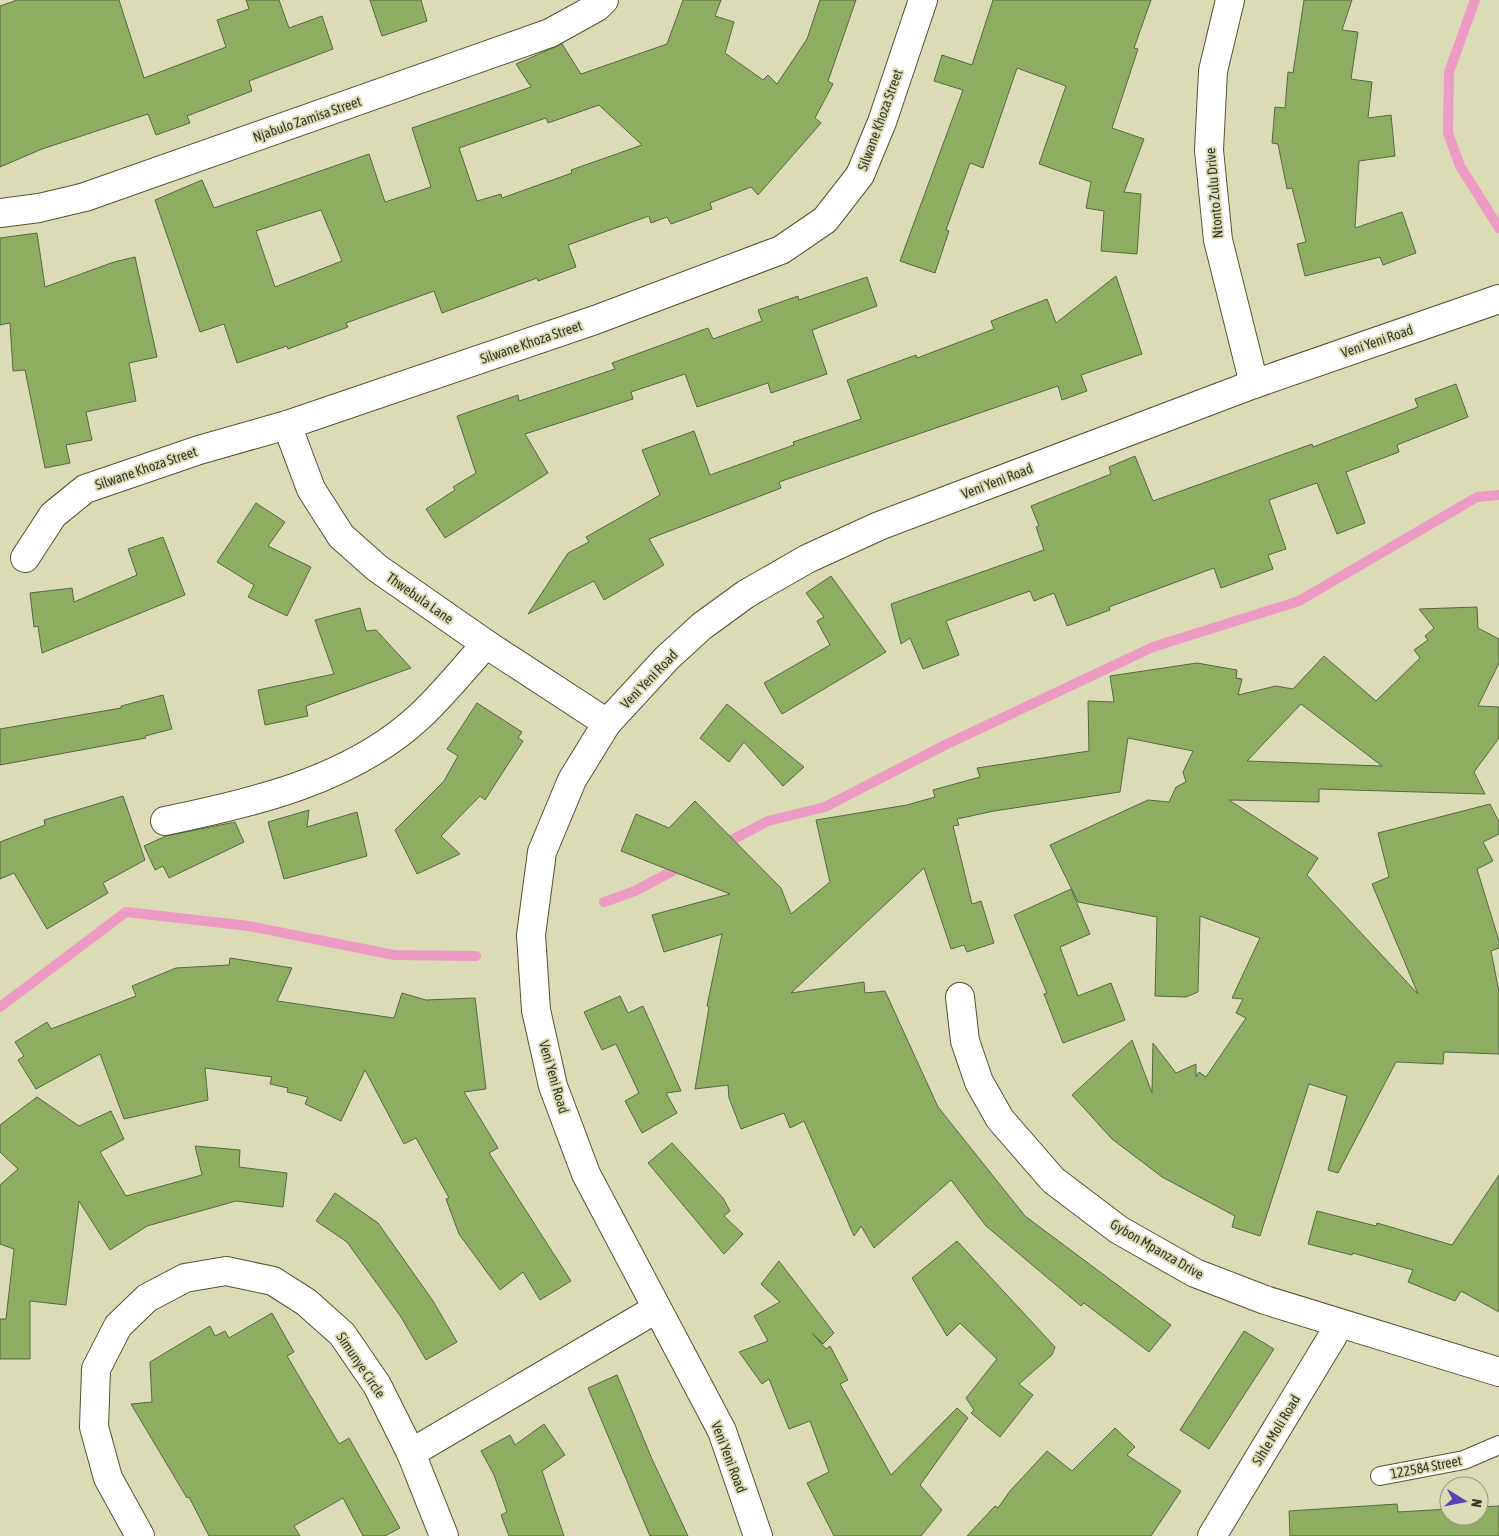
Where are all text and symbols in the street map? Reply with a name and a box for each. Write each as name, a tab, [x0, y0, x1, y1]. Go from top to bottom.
street label: Silwane Khoza Street	[854, 67, 906, 173]
street label: Njabulo Zamisa Street	[251, 93, 363, 145]
street label: Ntonto Zulu Drive	[1202, 147, 1226, 239]
street label: Silwane Khoza Street	[478, 317, 584, 367]
street label: Veni Yeni Road	[1339, 321, 1415, 361]
street label: Silwane Khoza Street	[93, 443, 199, 493]
street label: Veni Yeni Road	[959, 460, 1035, 502]
street label: Thwebula Lane	[384, 569, 456, 627]
street label: Veni Yeni Road	[617, 646, 681, 712]
street label: Veni Yeni Road	[536, 1039, 572, 1115]
street label: Gybon Mpanza Drive	[1107, 1216, 1207, 1282]
street label: Simunye Circle	[333, 1329, 389, 1401]
street label: Sihle Moli Road	[1249, 1392, 1303, 1468]
street label: Veni Yeni Road	[708, 1419, 750, 1495]
street label: 122584 Street	[1389, 1452, 1463, 1482]
north arrow	[1439, 1476, 1489, 1526]
text: N	[1468, 1498, 1485, 1509]

